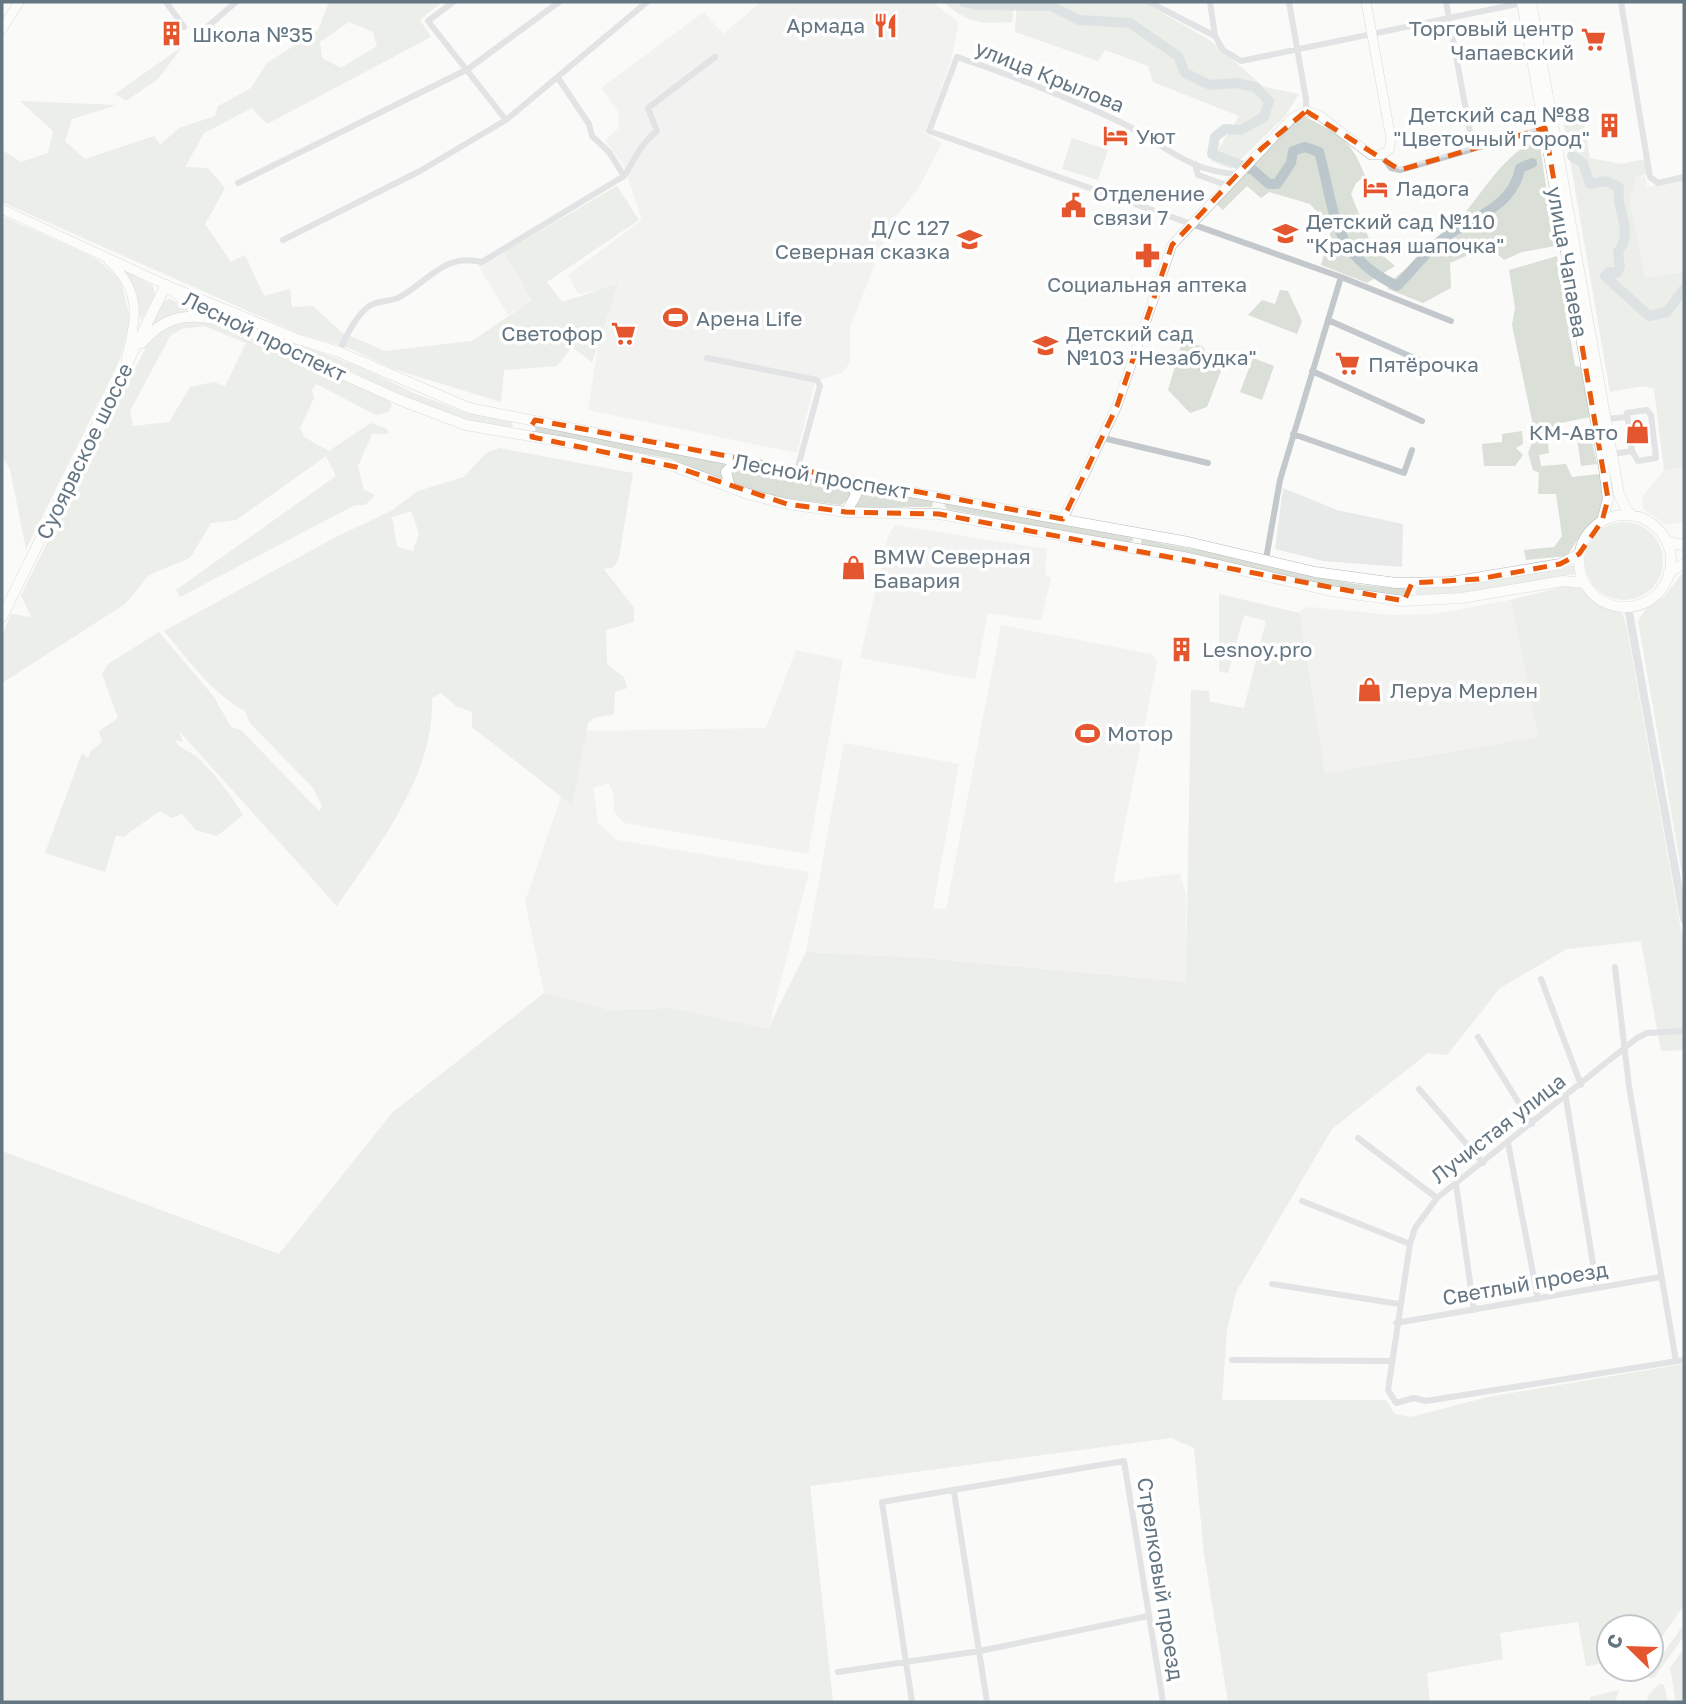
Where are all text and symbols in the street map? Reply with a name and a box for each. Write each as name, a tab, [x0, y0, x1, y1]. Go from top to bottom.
restaurant icon: Армада	[871, 11, 899, 39]
place label: Армада	[786, 12, 865, 38]
place label: Торговый центр Чапаевский	[1409, 15, 1574, 65]
building icon: Школа №35	[158, 20, 186, 48]
place label: Школа №35	[192, 21, 313, 47]
supermarket icon: Торговый центр Чапаевский	[1580, 26, 1608, 54]
street label: улица Крылова	[972, 34, 1128, 118]
place label: Детский сад №88 "Цветочный город"	[1393, 101, 1590, 151]
building icon: Детский сад №88 "Цветочный город"	[1596, 112, 1624, 140]
hotel icon: Уют	[1102, 122, 1130, 150]
place label: Уют	[1136, 123, 1176, 149]
hotel icon: Ладога	[1362, 174, 1390, 202]
place label: Ладога	[1396, 175, 1469, 201]
place label: Отделение связи 7	[1093, 180, 1205, 230]
street label: улица Чапаева	[1542, 184, 1594, 340]
public building icon: Отделение связи 7	[1059, 191, 1087, 219]
place label: Детский сад №110 "Красная шапочка"	[1306, 208, 1504, 258]
place label: Д/С 127 Северная сказка	[775, 214, 950, 264]
school or university icon: Детский сад №110 "Красная шапочка"	[1272, 219, 1300, 247]
school or university icon: Д/С 127 Северная сказка	[956, 225, 984, 253]
pharmacy icon: Социальная аптека	[1133, 241, 1161, 269]
place label: Социальная аптека	[1047, 271, 1247, 297]
street label: Лесной проспект	[179, 285, 351, 387]
sports icon: Арена Life	[662, 304, 690, 332]
place label: Арена Life	[696, 305, 802, 331]
supermarket icon: Светофор	[609, 319, 637, 347]
place label: Светофор	[501, 320, 603, 346]
place label: Детский сад №103 "Незабудка"	[1066, 320, 1257, 370]
school or university icon: Детский сад №103 "Незабудка"	[1032, 331, 1060, 359]
supermarket icon: Пятёрочка	[1334, 350, 1362, 378]
place label: Пятёрочка	[1368, 351, 1479, 377]
street label: Суоярвское шоссе	[30, 359, 138, 543]
shop icon: КМ-Авто	[1624, 418, 1652, 446]
place label: КМ-Авто	[1529, 419, 1618, 445]
street label: Лесной проспект	[732, 448, 912, 504]
place label: BMW Северная Бавария	[873, 543, 1031, 593]
shop icon: BMW Северная Бавария	[839, 554, 867, 582]
building icon: Lesnoy.pro	[1168, 635, 1196, 663]
place label: Lesnoy.pro	[1202, 636, 1312, 662]
shop icon: Леруа Мерлен	[1356, 676, 1384, 704]
place label: Леруа Мерлен	[1390, 677, 1538, 703]
sports icon: Мотор	[1073, 719, 1101, 747]
place label: Мотор	[1107, 720, 1173, 746]
street label: Лучистая улица	[1426, 1067, 1570, 1189]
street label: Светлый проезд	[1440, 1256, 1610, 1310]
street label: Стрелковый проезд	[1132, 1476, 1190, 1683]
north arrow	[1595, 1613, 1665, 1683]
text: С	[1601, 1630, 1627, 1652]

